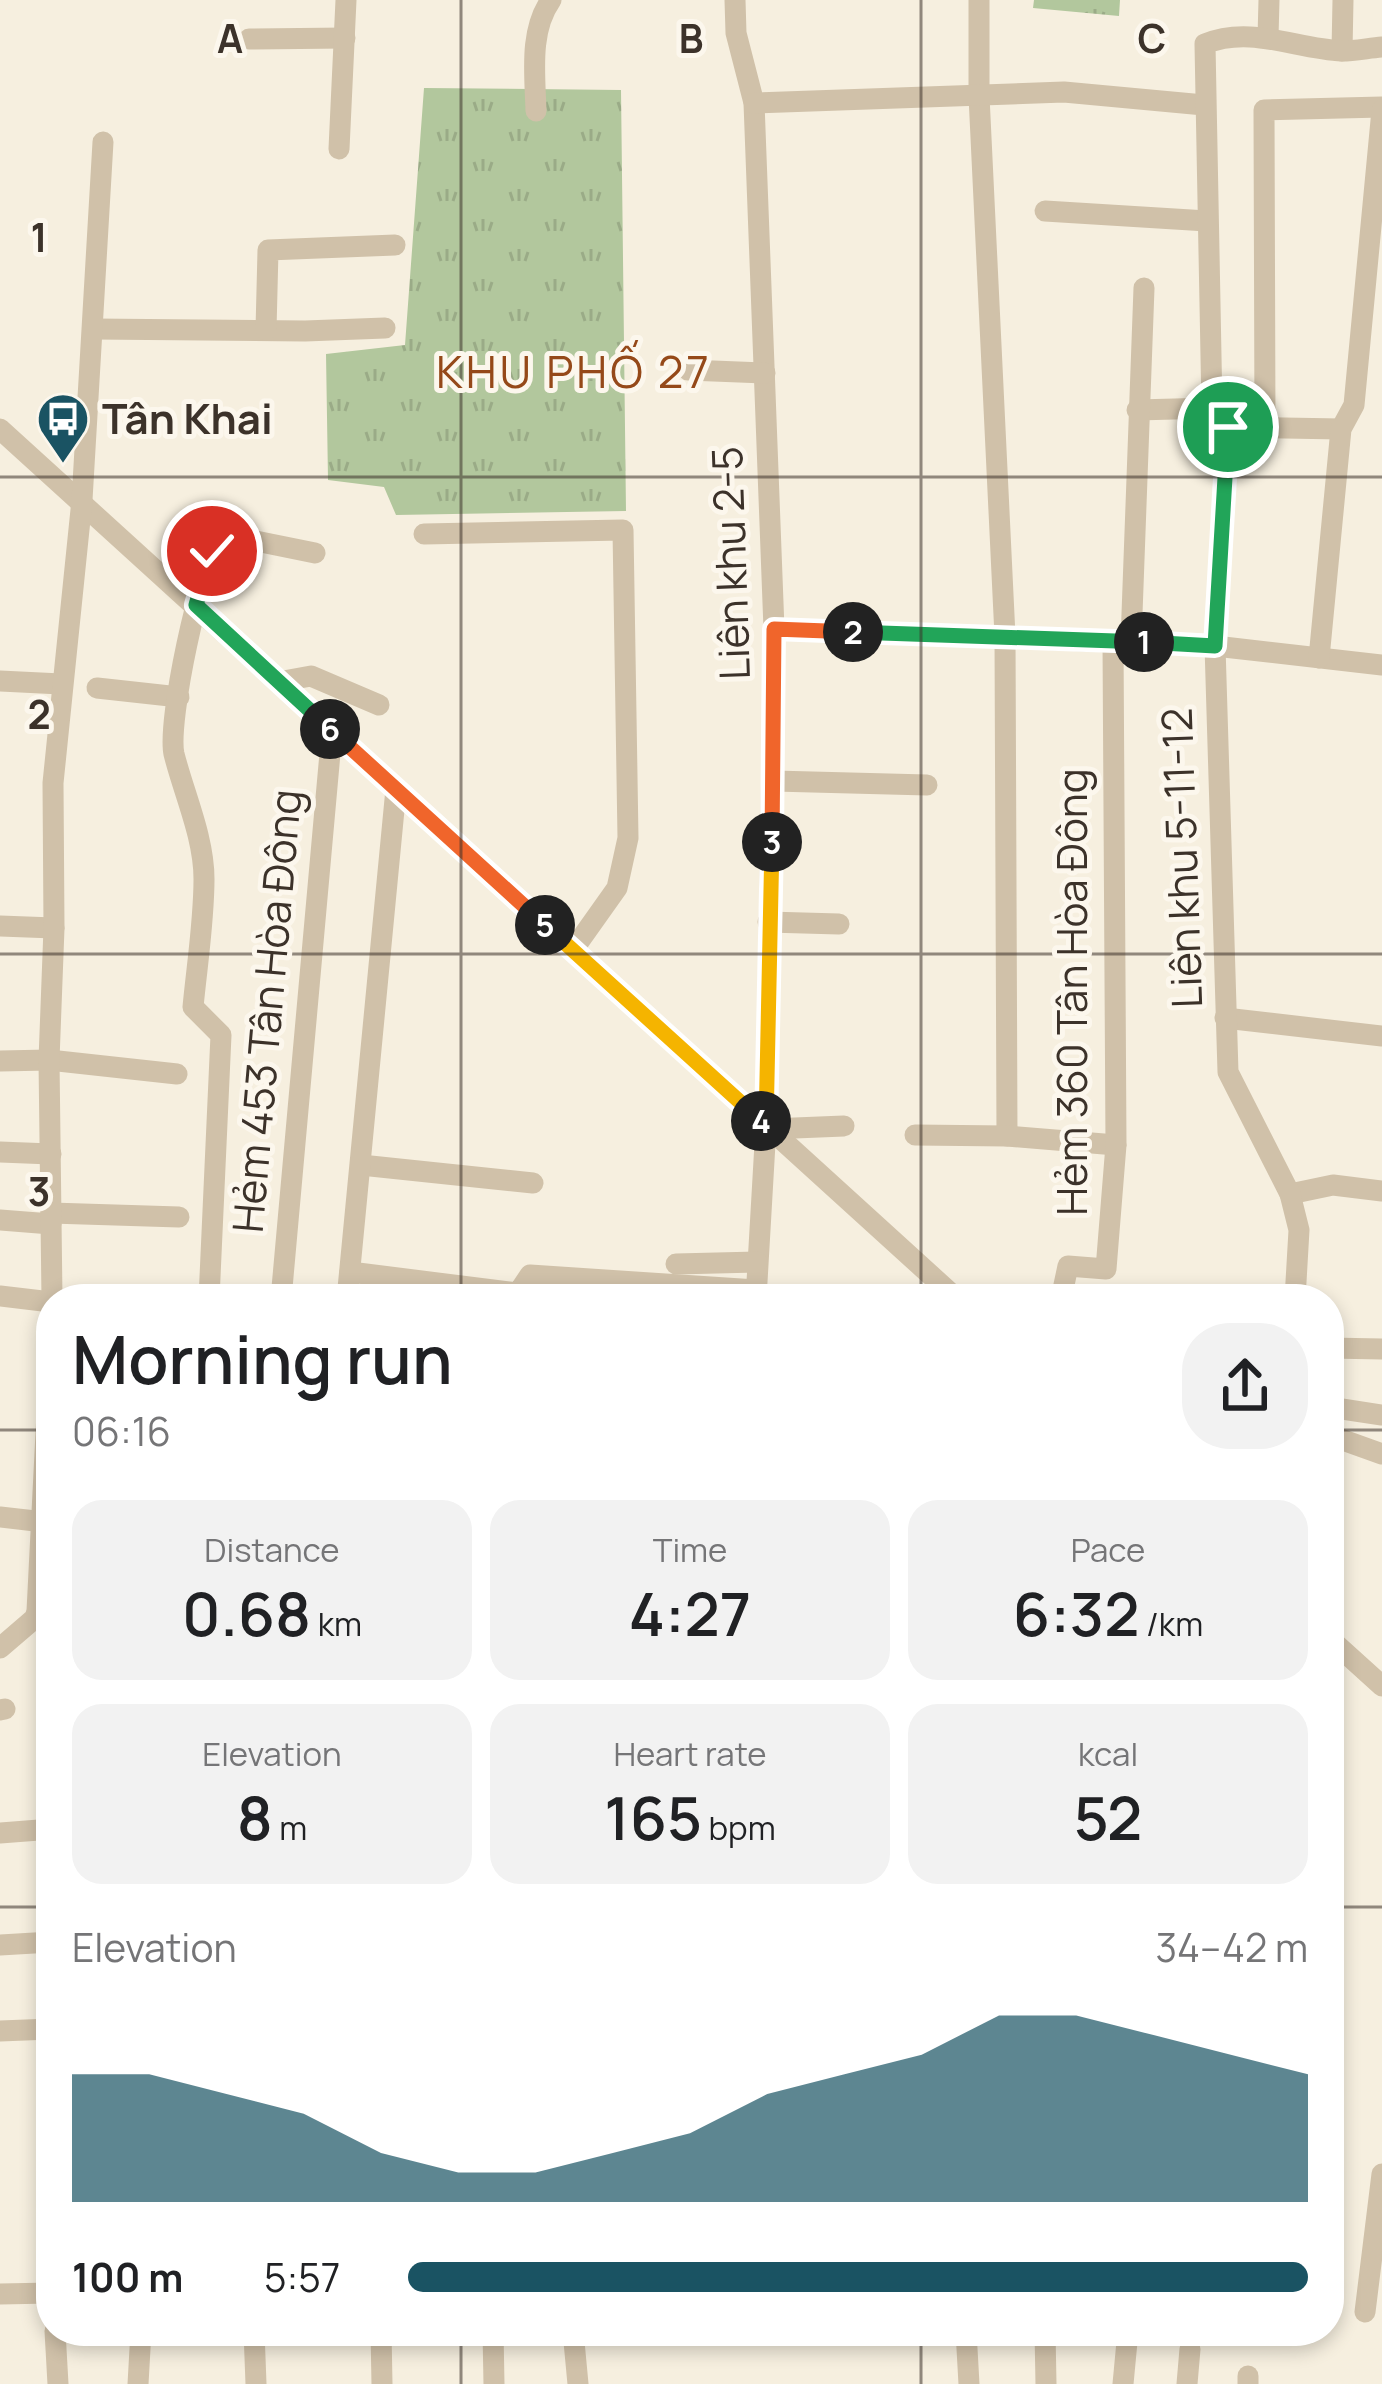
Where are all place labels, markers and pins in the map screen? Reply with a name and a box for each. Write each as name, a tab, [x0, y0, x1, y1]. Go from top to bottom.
pin	[1177, 376, 1279, 478]
place label: Tân Khai	[102, 389, 273, 447]
bus stop icon: Tân Khai	[35, 391, 91, 465]
pin	[161, 500, 263, 602]
pin: 2	[823, 602, 883, 662]
pin: 1	[1114, 612, 1174, 672]
pin: 6	[300, 699, 360, 759]
pin: 3	[742, 812, 802, 872]
pin: 5	[515, 895, 575, 955]
pin: 4	[731, 1091, 791, 1151]

